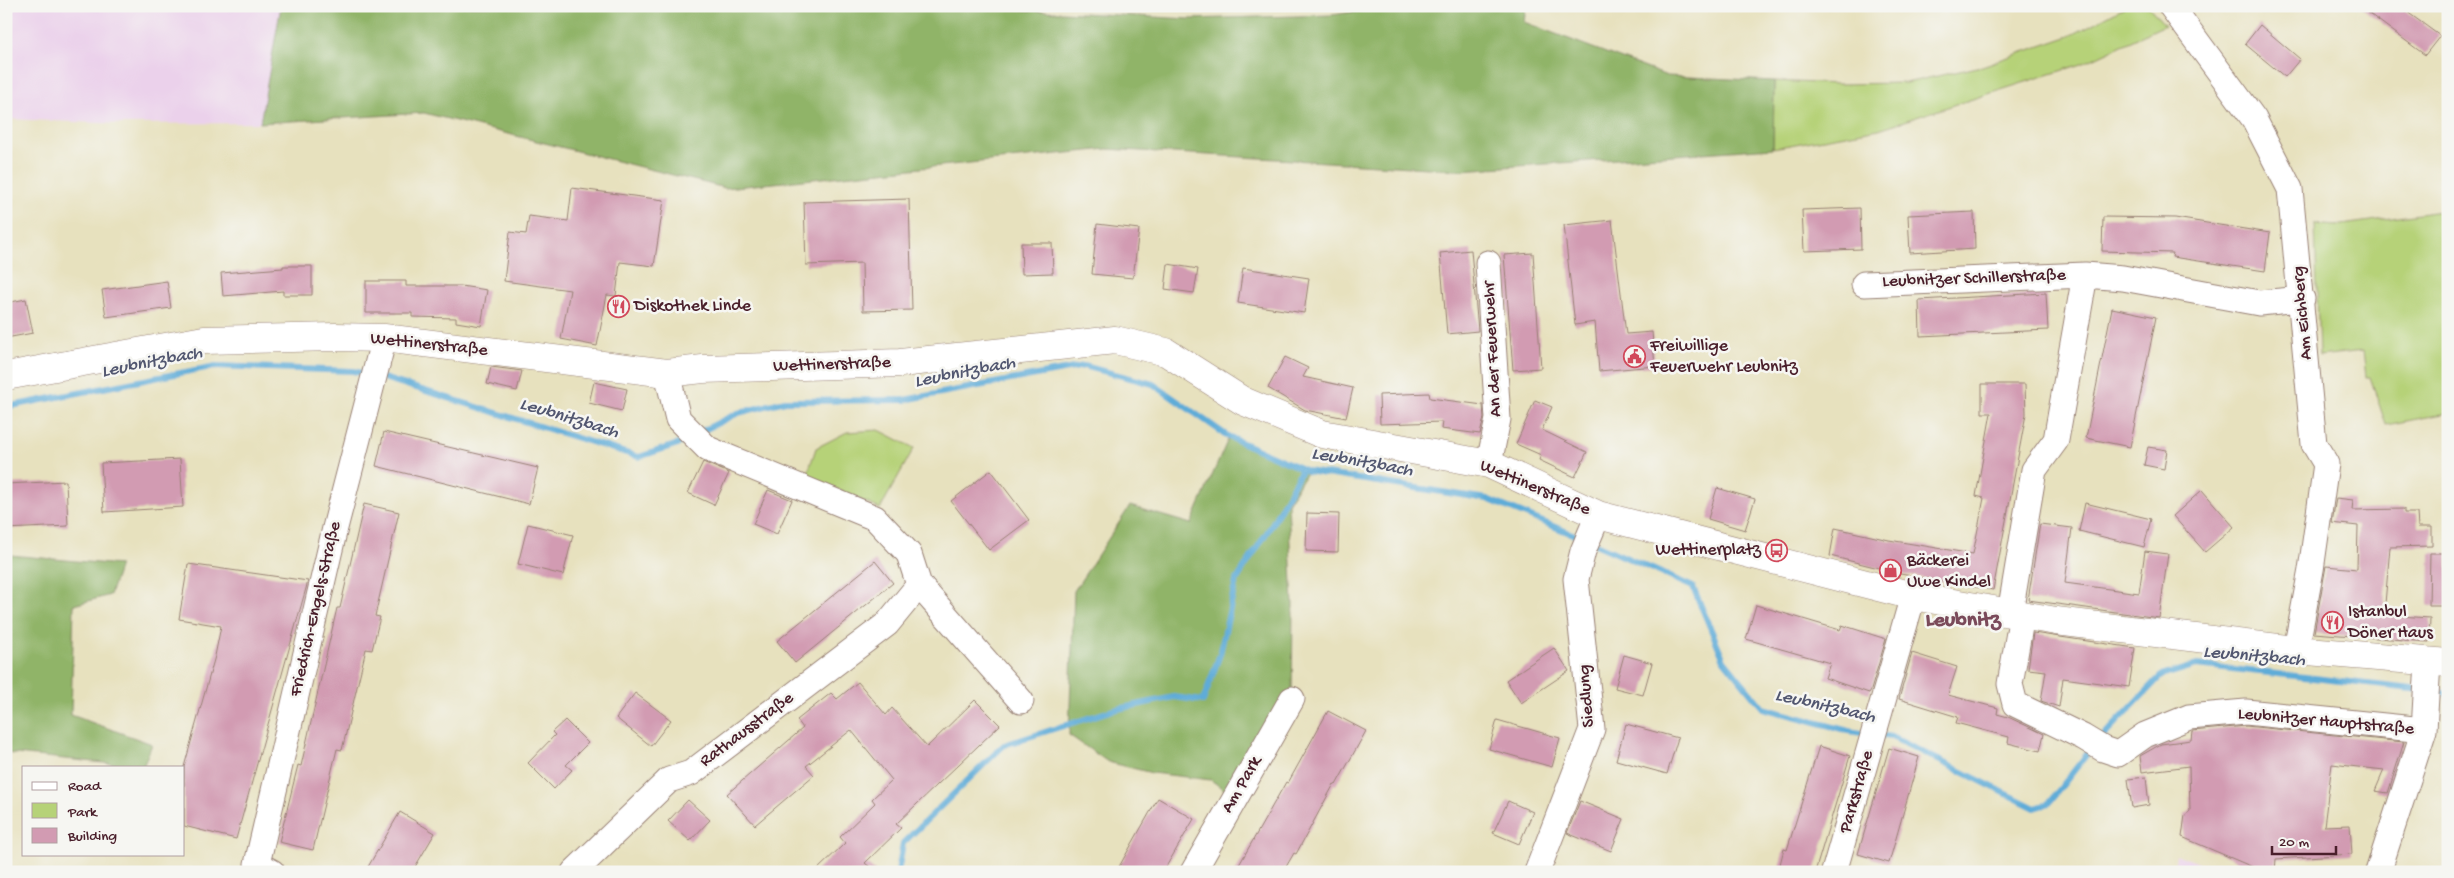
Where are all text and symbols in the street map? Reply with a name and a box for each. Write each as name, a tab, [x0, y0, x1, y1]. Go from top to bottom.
street label: Leubnitzer Schillerstraße	[1882, 265, 2067, 293]
street label: Am Eichberg	[2288, 265, 2318, 361]
street label: An der Feuerwehr	[1479, 279, 1507, 417]
restaurant icon: Diskothek Linde	[606, 294, 630, 318]
place label: Diskothek Linde	[633, 296, 752, 317]
street label: Wettinerstraße	[369, 328, 489, 362]
place label: Freiwillige Feuerwehr Leubnitz	[1649, 336, 1799, 378]
water label: Leubnitzbach	[100, 342, 205, 384]
public building icon: Freiwillige Feuerwehr Leubnitz	[1622, 344, 1646, 368]
street label: Wettinerstraße	[773, 352, 892, 378]
water label: Leubnitzbach	[913, 352, 1018, 394]
water label: Leubnitzbach	[517, 393, 622, 445]
water label: Leubnitzbach	[1310, 443, 1415, 483]
street label: Wettinerstraße	[1477, 455, 1594, 521]
street label: Friedrich-Engels-Straße	[285, 519, 347, 699]
bus stop icon: Wettinerplatz	[1765, 538, 1789, 562]
place label: Wettinerplatz	[1655, 540, 1762, 561]
place label: Bäckerei Uwe Kindel	[1906, 551, 1991, 593]
shop icon: Bäckerei Uwe Kindel	[1879, 559, 1903, 583]
place label: Istanbul Döner Haus	[2347, 602, 2434, 644]
district label: Leubnitz	[1925, 608, 2002, 634]
restaurant icon: Istanbul Döner Haus	[2320, 610, 2344, 634]
water label: Leubnitzbach	[2202, 641, 2307, 673]
street label: Siedlung	[1574, 664, 1600, 728]
water label: Leubnitzbach	[1773, 684, 1878, 730]
street label: Rathausstraße	[696, 687, 799, 772]
street label: Leubnitzer Hauptstraße	[2237, 704, 2416, 740]
street label: Parkstraße	[1835, 748, 1879, 837]
street label: Am Park	[1217, 751, 1268, 817]
legend	[22, 766, 185, 856]
text: Road	[68, 778, 102, 796]
text: Park	[67, 804, 98, 822]
scale bar	[2272, 823, 2335, 855]
text: Building	[67, 828, 117, 846]
text: 20 m	[2279, 834, 2309, 852]

